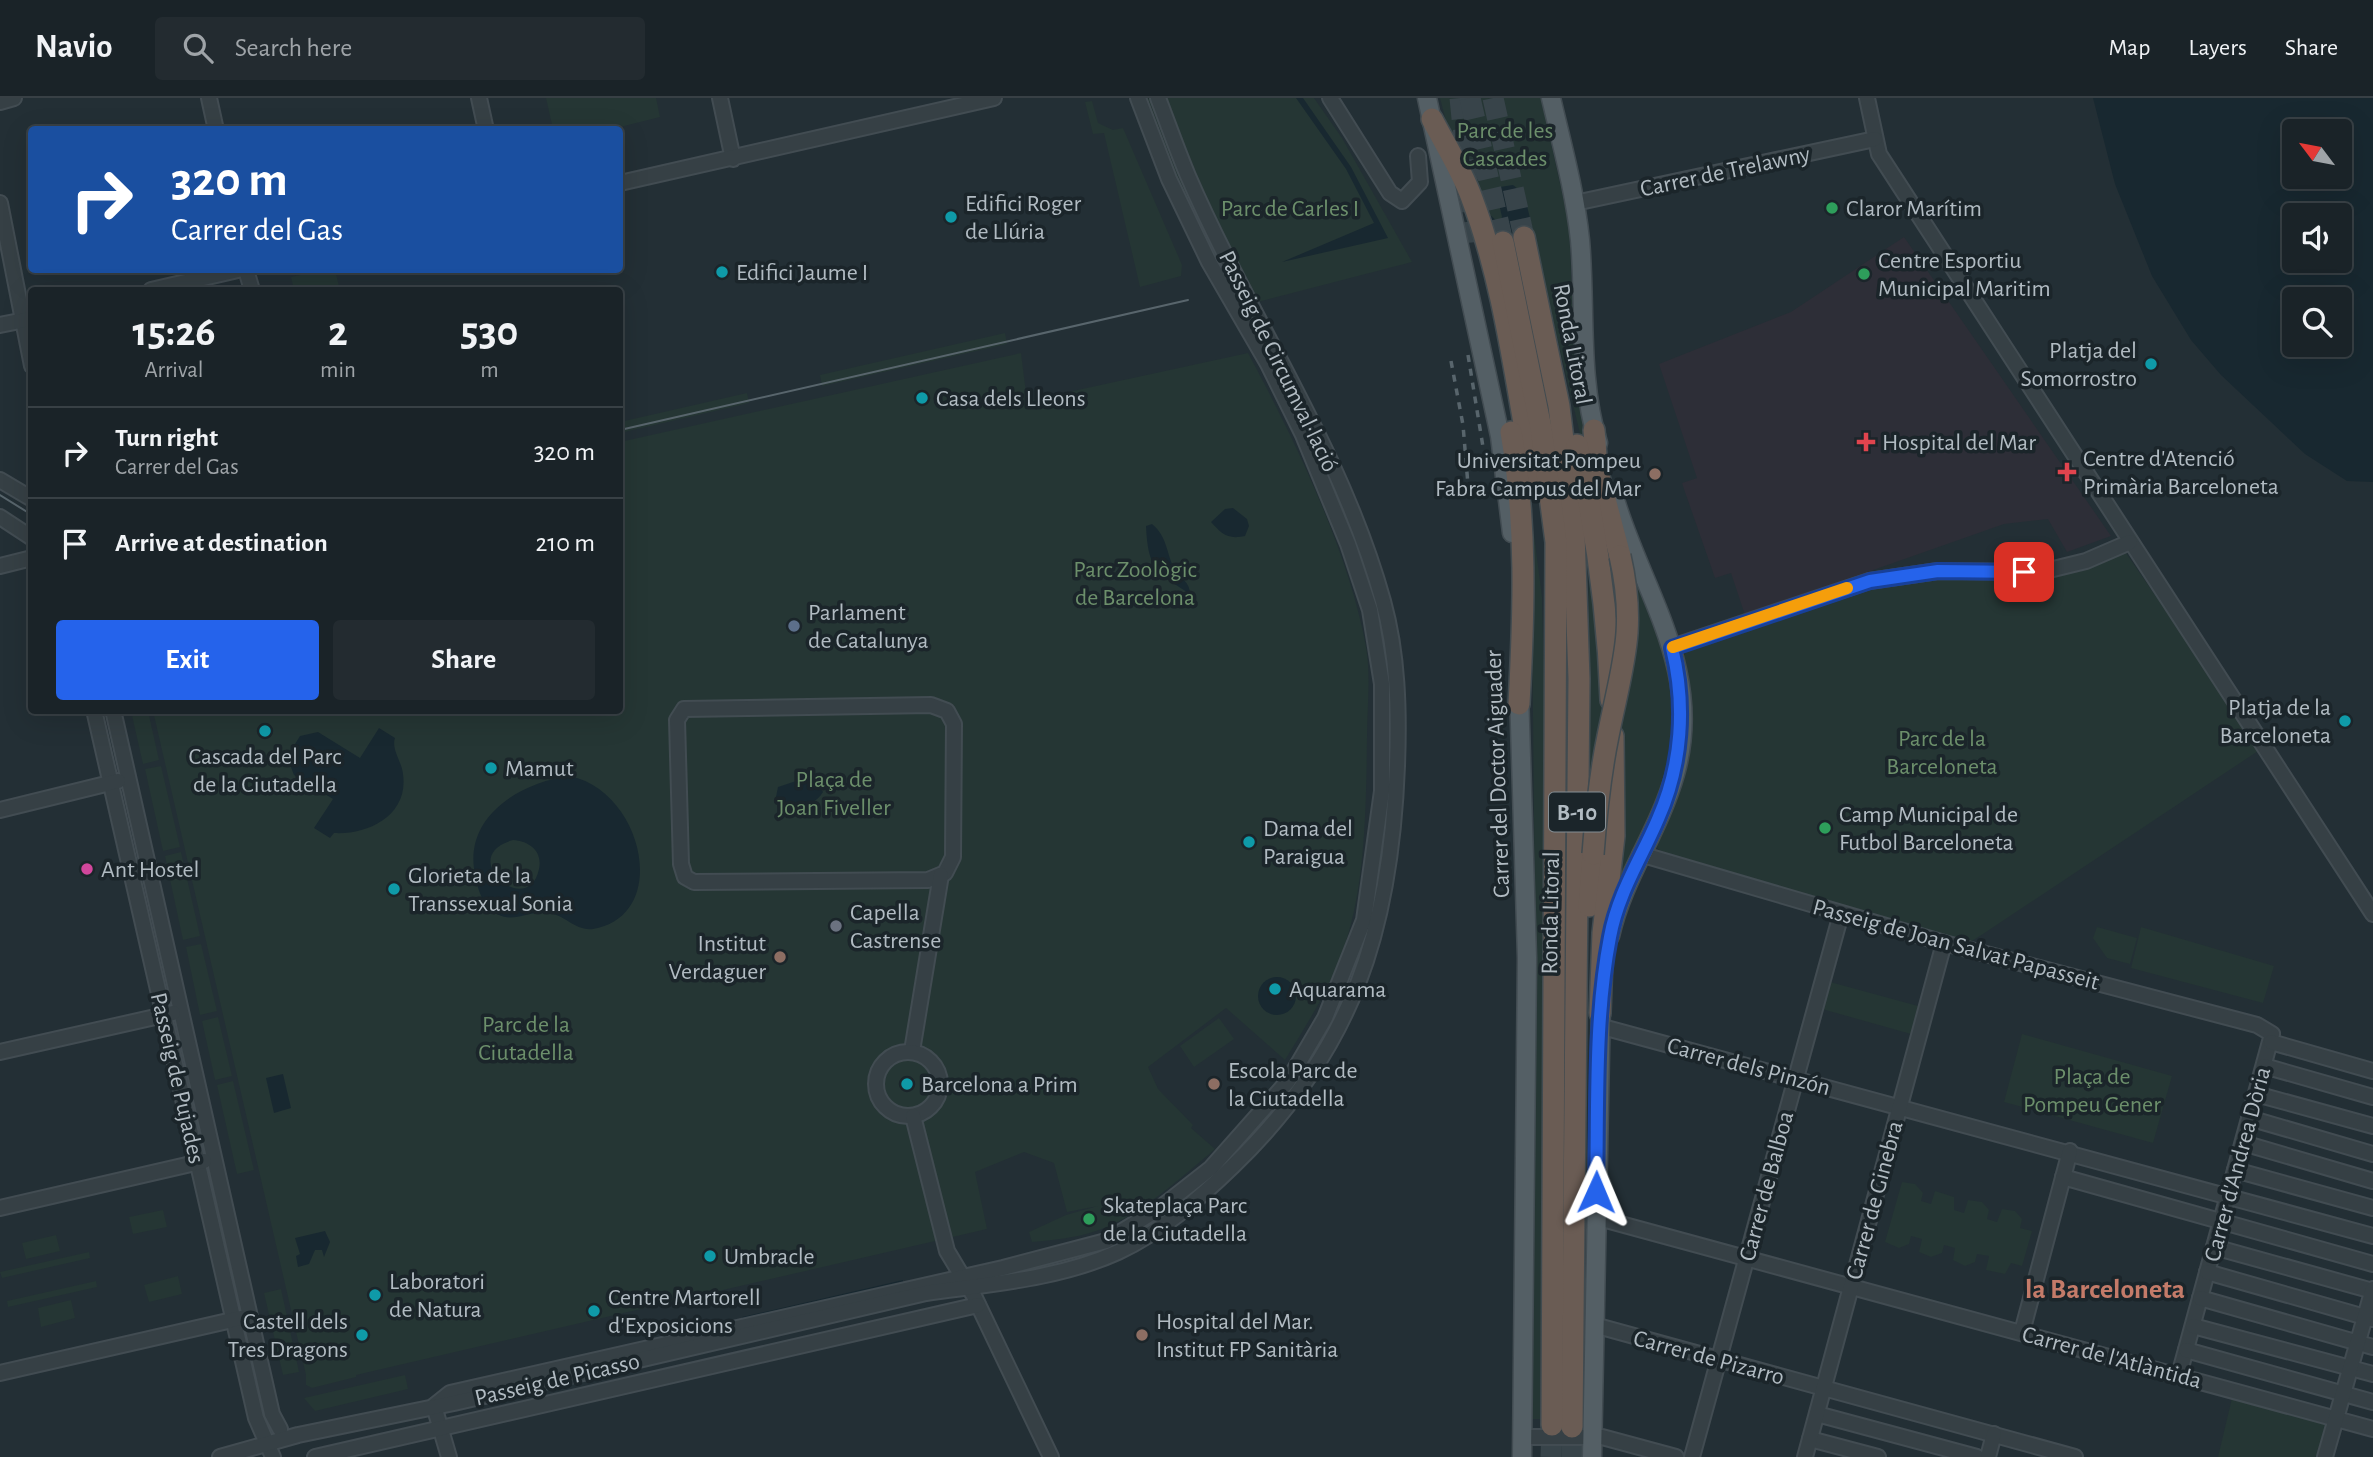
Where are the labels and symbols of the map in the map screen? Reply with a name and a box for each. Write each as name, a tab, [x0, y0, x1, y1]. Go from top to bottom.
park label: Parc de les Cascades	[1457, 119, 1553, 171]
north arrow	[2282, 119, 2352, 189]
street label: Carrer de Trelawny	[1638, 142, 1812, 202]
place label: Edifici Roger de Llúria	[965, 192, 1082, 244]
park label: Parc de Carles I	[1221, 197, 1359, 221]
place label: Claror Marítim	[1846, 197, 1982, 221]
marker: Claror Marítim	[1824, 200, 1840, 216]
marker: Edifici Roger de Llúria	[943, 209, 959, 225]
street label: Passeig de Circumval·lació	[1214, 247, 1342, 476]
place label: Centre Esportiu Municipal Maritim	[1878, 249, 2051, 301]
place label: Edifici Jaume I	[736, 261, 868, 285]
marker: Edifici Jaume I	[714, 264, 730, 280]
marker: Centre Esportiu Municipal Maritim	[1856, 266, 1872, 282]
street label: Ronda Litoral	[1548, 282, 1596, 407]
place label: Platja del Somorrostro	[2021, 339, 2137, 391]
marker: Platja del Somorrostro	[2143, 356, 2159, 372]
place label: Casa dels Lleons	[936, 387, 1086, 411]
marker: Casa dels Lleons	[914, 390, 930, 406]
place label: Hospital del Mar	[1882, 431, 2036, 455]
marker: Hospital del Mar	[1856, 432, 1876, 452]
place label: Centre d'Atenció Primària Barceloneta	[2083, 447, 2279, 499]
place label: Universitat Pompeu Fabra Campus del Mar	[1435, 449, 1641, 501]
marker: Centre d'Atenció Primària Barceloneta	[2057, 462, 2077, 482]
marker: Universitat Pompeu Fabra Campus del Mar	[1647, 466, 1663, 482]
pin	[1994, 542, 2054, 602]
park label: Parc Zoològic de Barcelona	[1073, 558, 1197, 610]
place label: Parlament de Catalunya	[808, 601, 929, 653]
marker: Parlament de Catalunya	[786, 618, 802, 634]
street label: Carrer del Doctor Aiguader	[1482, 649, 1514, 898]
place label: Platja de la Barceloneta	[2220, 696, 2331, 748]
marker: Platja de la Barceloneta	[2337, 713, 2353, 729]
marker: Cascada del Parc de la Ciutadella	[257, 723, 273, 739]
park label: Parc de la Barceloneta	[1886, 727, 1998, 779]
place label: Cascada del Parc de la Ciutadella	[188, 745, 342, 797]
place label: Mamut	[505, 757, 574, 781]
marker: Mamut	[483, 760, 499, 776]
park label: Plaça de Joan Fiveller	[777, 768, 891, 820]
road number: B-10	[1549, 792, 1605, 832]
place label: Camp Municipal de Futbol Barceloneta	[1839, 803, 2018, 855]
place label: Dama del Paraigua	[1263, 817, 1353, 869]
marker: Camp Municipal de Futbol Barceloneta	[1817, 820, 1833, 836]
marker: Dama del Paraigua	[1241, 834, 1257, 850]
street label: Ronda Litoral	[1538, 851, 1564, 975]
place label: Ant Hostel	[101, 858, 200, 882]
marker: Ant Hostel	[79, 861, 95, 877]
place label: Glorieta de la Transsexual Sonia	[408, 864, 573, 916]
marker: Glorieta de la Transsexual Sonia	[386, 881, 402, 897]
street label: Passeig de Joan Salvat Papasseit	[1810, 895, 2102, 995]
place label: Capella Castrense	[850, 901, 941, 953]
marker: Capella Castrense	[828, 918, 844, 934]
place label: Institut Verdaguer	[668, 932, 766, 984]
marker: Institut Verdaguer	[772, 949, 788, 965]
place label: Aquarama	[1289, 978, 1386, 1002]
marker: Aquarama	[1267, 981, 1283, 997]
street label: Passeig de Pujades	[146, 990, 208, 1166]
park label: Parc de la Ciutadella	[478, 1013, 574, 1065]
street label: Carrer dels Pinzón	[1664, 1034, 1833, 1100]
place label: Escola Parc de la Ciutadella	[1228, 1059, 1358, 1111]
street label: Carrer d'Andrea Dòria	[2200, 1064, 2276, 1264]
park label: Plaça de Pompeu Gener	[2023, 1065, 2161, 1117]
place label: Barcelona a Prim	[921, 1073, 1078, 1097]
marker: Barcelona a Prim	[899, 1076, 915, 1092]
marker: Escola Parc de la Ciutadella	[1206, 1076, 1222, 1092]
street label: Carrer de Balboa	[1735, 1109, 1799, 1264]
street label: Carrer de Ginebra	[1842, 1118, 1908, 1282]
position arrow	[1559, 1155, 1633, 1229]
place label: Skateplaça Parc de la Ciutadella	[1103, 1194, 1247, 1246]
marker: Skateplaça Parc de la Ciutadella	[1081, 1211, 1097, 1227]
place label: Umbracle	[724, 1245, 815, 1269]
marker: Umbracle	[702, 1248, 718, 1264]
place label: Laboratori de Natura	[389, 1270, 485, 1322]
district label: la Barceloneta	[2025, 1276, 2185, 1304]
place label: Centre Martorell d'Exposicions	[608, 1286, 761, 1338]
marker: Laboratori de Natura	[367, 1287, 383, 1303]
marker: Centre Martorell d'Exposicions	[586, 1303, 602, 1319]
place label: Castell dels Tres Dragons	[228, 1310, 348, 1362]
place label: Hospital del Mar. Institut FP Sanitària	[1156, 1310, 1338, 1362]
street label: Carrer de l'Atlàntida	[2019, 1322, 2204, 1393]
street label: Carrer de Pizarro	[1631, 1326, 1787, 1390]
marker: Castell dels Tres Dragons	[354, 1327, 370, 1343]
marker: Hospital del Mar. Institut FP Sanitària	[1134, 1327, 1150, 1343]
street label: Passeig de Picasso	[472, 1349, 642, 1411]

